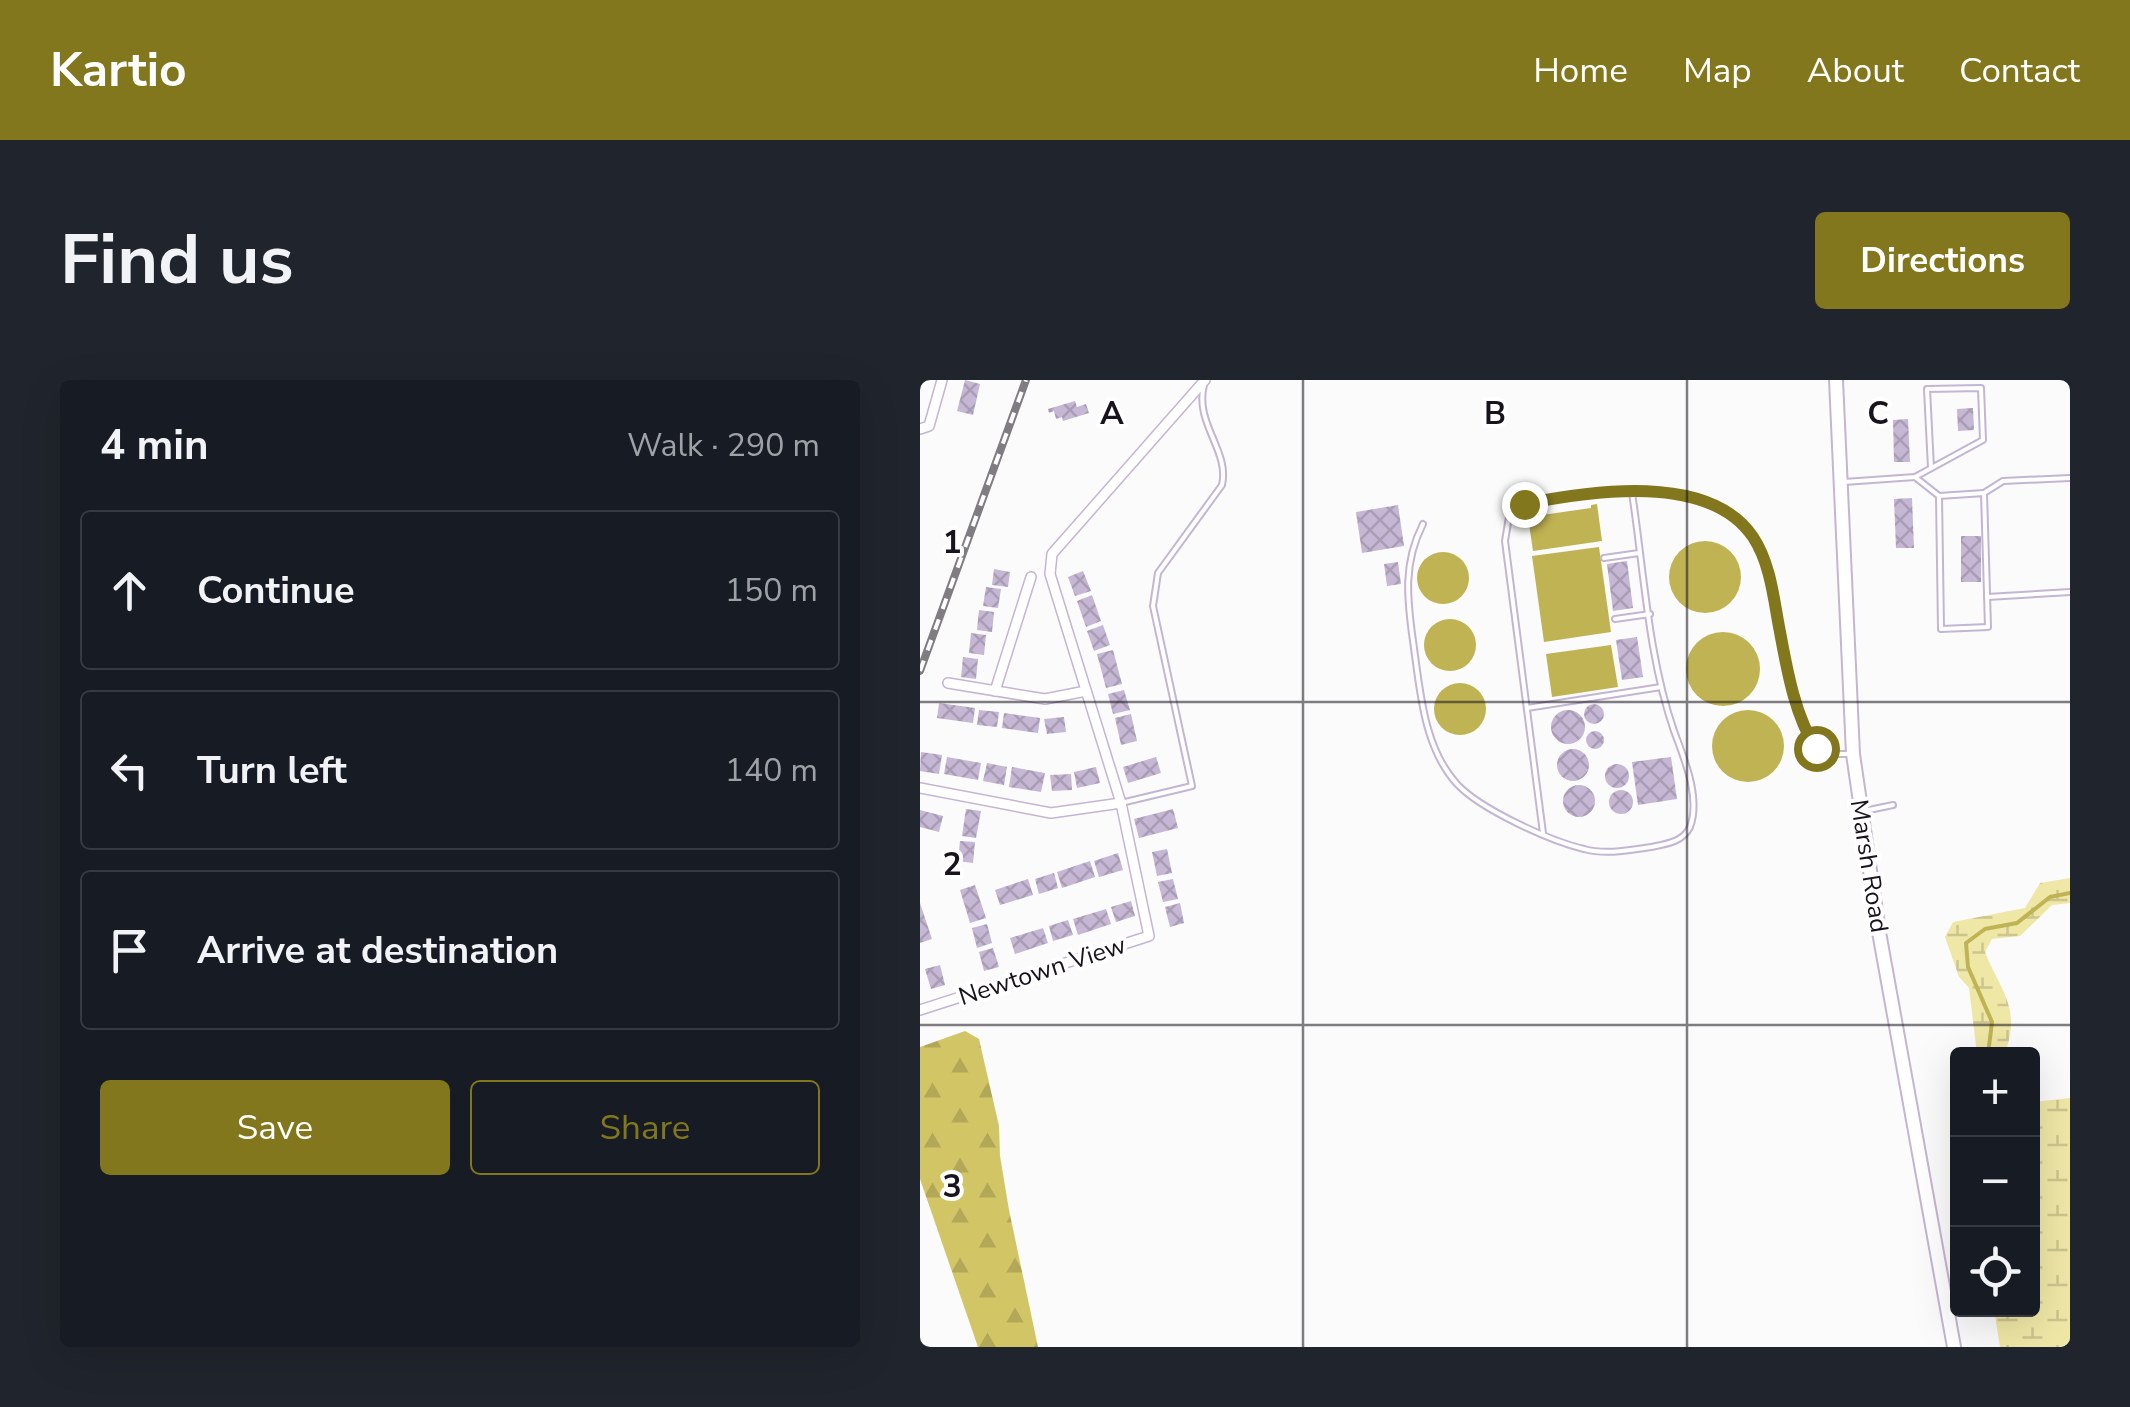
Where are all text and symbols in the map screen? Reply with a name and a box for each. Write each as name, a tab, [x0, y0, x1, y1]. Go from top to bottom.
text: Kartio	[50, 37, 187, 103]
text: Home	[1533, 47, 1628, 94]
text: Map	[1683, 47, 1752, 94]
text: About	[1807, 47, 1904, 94]
text: Contact	[1959, 47, 2080, 94]
text: Find us	[60, 212, 294, 308]
button: Directions	[1815, 212, 2070, 309]
text: A	[1100, 392, 1124, 435]
text: B	[1484, 392, 1506, 435]
text: C	[1867, 392, 1889, 435]
text: 4 min	[100, 417, 209, 474]
text: Walk · 290 m	[627, 424, 820, 467]
route end	[1502, 482, 1548, 528]
text: 1	[942, 521, 962, 564]
icon: ahead	[102, 563, 157, 618]
text: Continue	[197, 565, 355, 616]
text: 150 m	[725, 569, 818, 612]
route start	[1794, 726, 1840, 772]
icon: left	[102, 743, 157, 798]
text: Turn left	[197, 745, 347, 796]
text: 140 m	[725, 749, 818, 792]
street label: Marsh Road	[1842, 797, 1896, 935]
text: 2	[942, 843, 962, 886]
icon: arrive	[102, 923, 157, 978]
text: Arrive at destination	[197, 925, 558, 976]
street label: Newtown View	[954, 928, 1130, 1014]
map controls	[1950, 1047, 2040, 1317]
button: +	[1950, 1047, 2040, 1137]
button: Save	[100, 1080, 450, 1175]
button: Share	[470, 1080, 820, 1175]
button: −	[1950, 1137, 2040, 1227]
text: 3	[942, 1165, 962, 1208]
button: locate	[1950, 1227, 2040, 1317]

